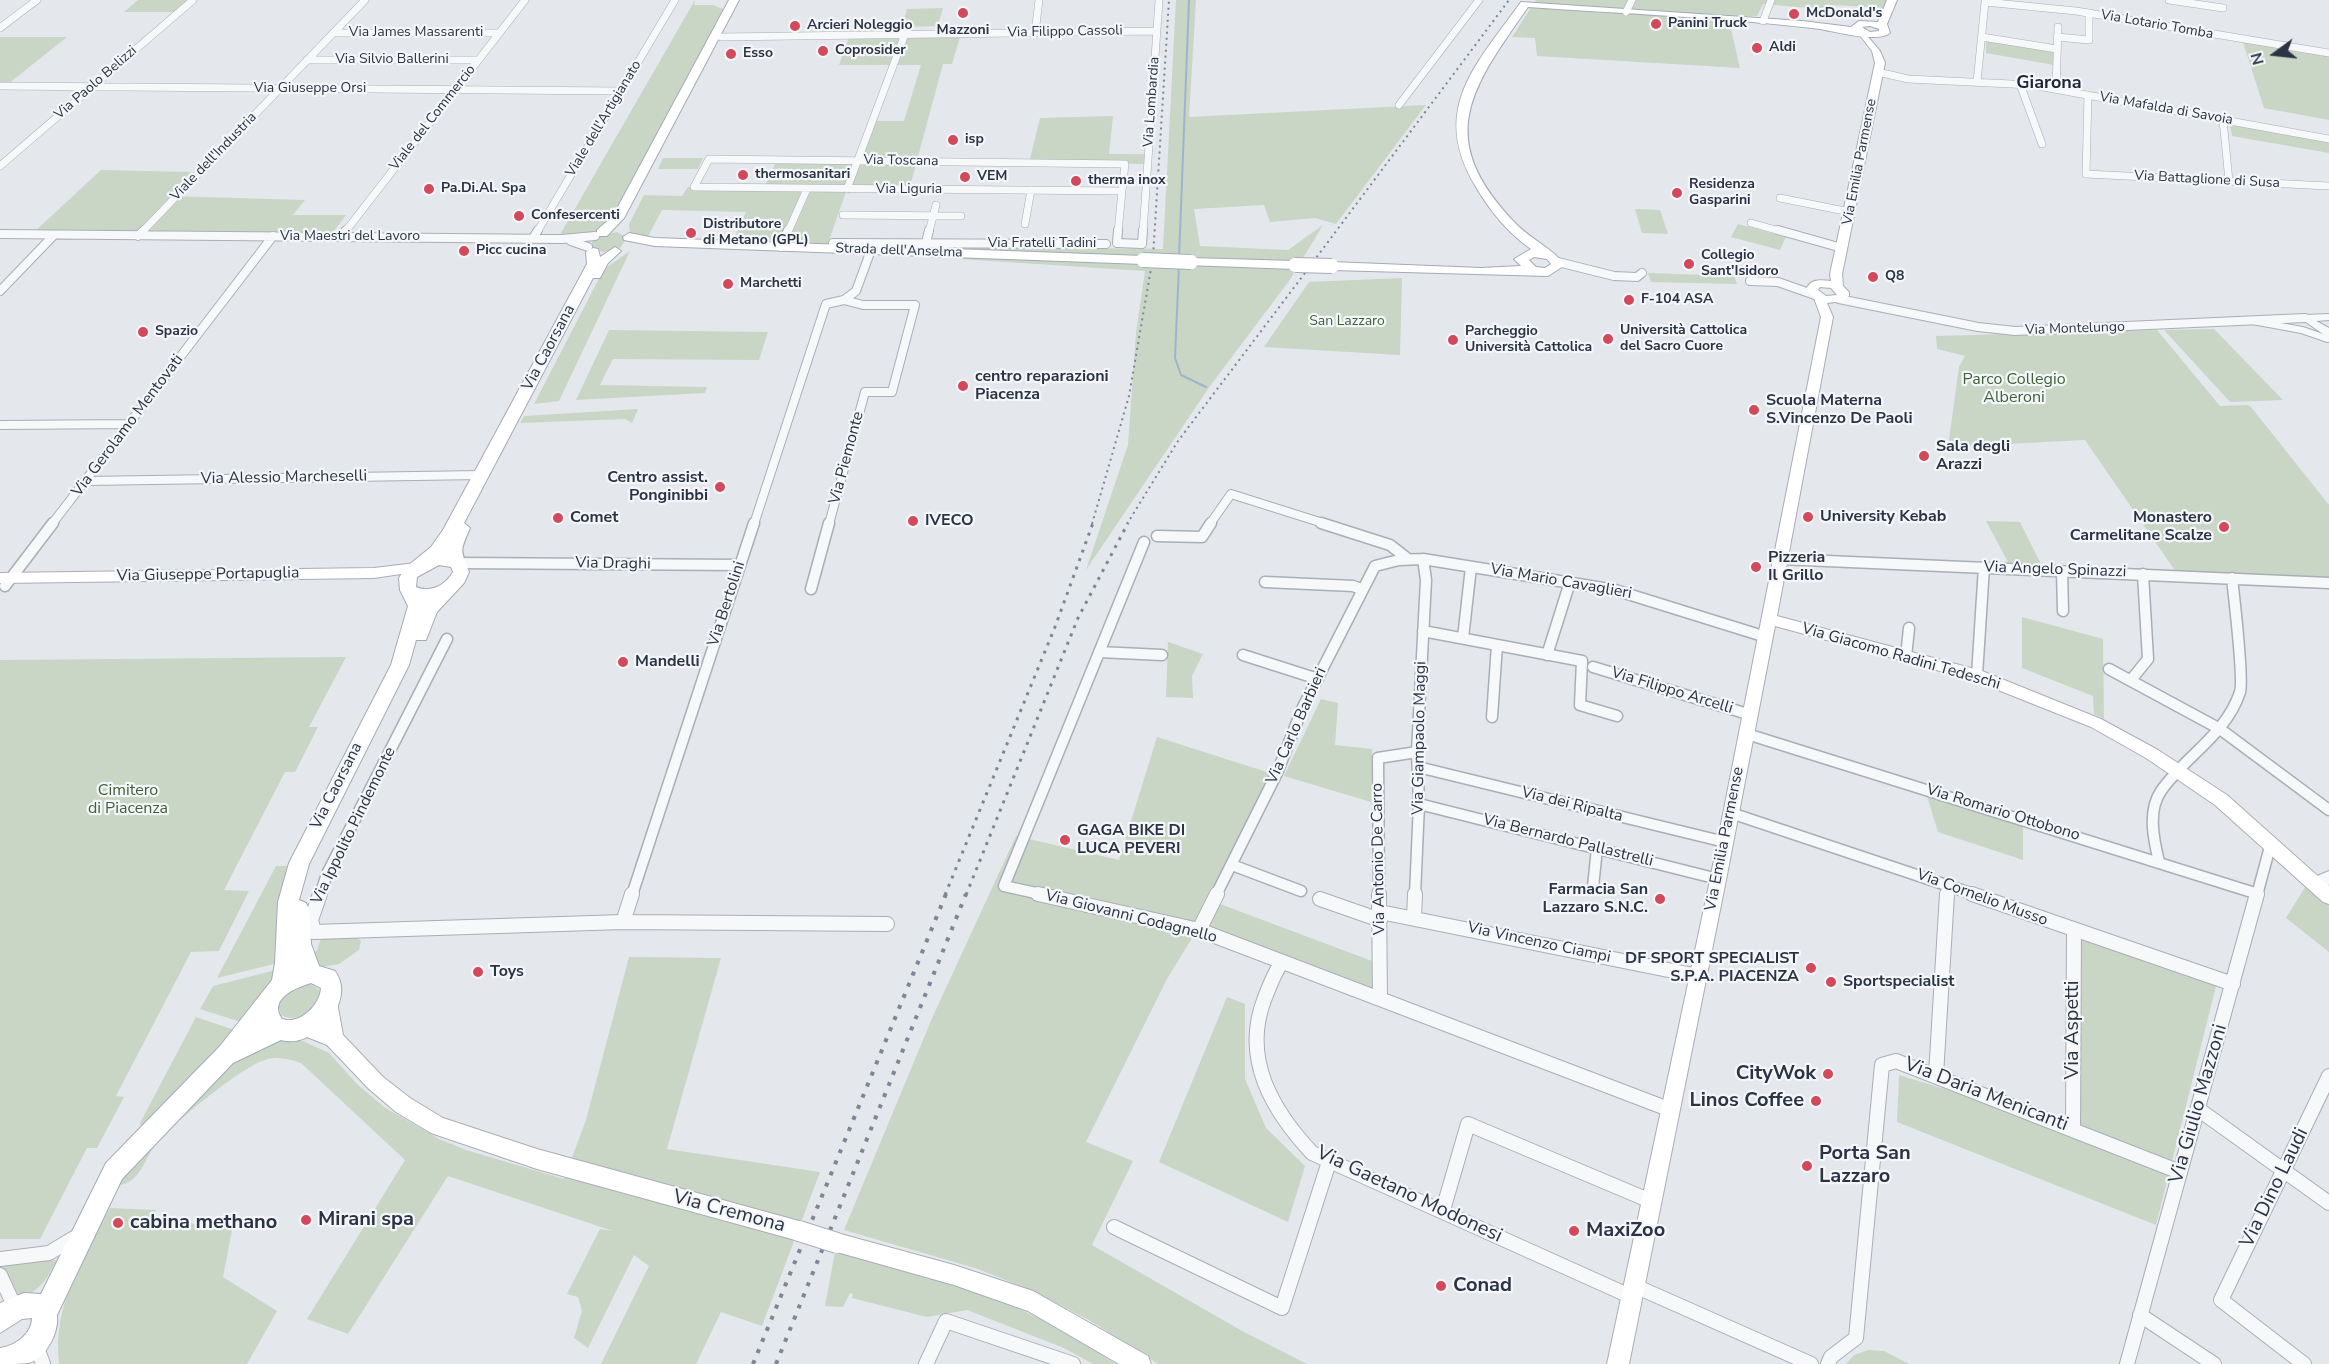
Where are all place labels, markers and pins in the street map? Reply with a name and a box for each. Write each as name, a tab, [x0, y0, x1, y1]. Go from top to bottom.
marker: Mazzoni	[956, 6, 970, 20]
place label: McDonald's	[1806, 6, 1882, 22]
marker: McDonald's	[1787, 7, 1801, 21]
place label: Panini Truck	[1668, 16, 1747, 32]
marker: Panini Truck	[1649, 17, 1663, 31]
place label: Arcieri Noleggio	[807, 18, 912, 34]
marker: Arcieri Noleggio	[788, 19, 802, 33]
place label: Mazzoni	[937, 23, 989, 39]
place label: Aldi	[1769, 40, 1796, 56]
marker: Aldi	[1750, 41, 1764, 55]
place label: Coprosider	[835, 43, 906, 59]
marker: Coprosider	[816, 44, 830, 58]
place label: Esso	[743, 46, 773, 62]
marker: Esso	[724, 47, 738, 61]
place label: isp	[965, 132, 984, 148]
marker: isp	[946, 133, 960, 147]
place label: thermosanitari	[755, 167, 850, 183]
marker: thermosanitari	[736, 168, 750, 182]
place label: VEM	[977, 169, 1007, 185]
marker: VEM	[958, 170, 972, 184]
place label: therma inox	[1088, 173, 1166, 189]
marker: therma inox	[1069, 174, 1083, 188]
place label: Residenza Gasparini	[1689, 177, 1755, 210]
place label: Pa.Di.Al. Spa	[441, 181, 526, 197]
marker: Pa.Di.Al. Spa	[422, 182, 436, 196]
marker: Residenza Gasparini	[1670, 186, 1684, 200]
place label: Confesercenti	[531, 208, 620, 224]
marker: Confesercenti	[512, 209, 526, 223]
place label: Distributore di Metano (GPL)	[703, 217, 809, 250]
marker: Distributore di Metano (GPL)	[684, 226, 698, 240]
place label: Picc cucina	[476, 243, 546, 259]
marker: Picc cucina	[457, 244, 471, 258]
place label: Collegio Sant'Isidoro	[1701, 248, 1779, 280]
marker: Collegio Sant'Isidoro	[1682, 257, 1696, 271]
place label: Q8	[1885, 269, 1904, 285]
marker: Q8	[1866, 270, 1880, 284]
place label: Marchetti	[740, 276, 801, 292]
marker: Marchetti	[721, 277, 735, 291]
place label: F-104 ASA	[1641, 292, 1713, 308]
marker: F-104 ASA	[1622, 293, 1636, 307]
place label: Università Cattolica del Sacro Cuore	[1620, 323, 1747, 356]
place label: Spazio	[155, 324, 198, 340]
place label: Parcheggio Università Cattolica	[1465, 324, 1592, 356]
marker: Spazio	[136, 325, 150, 339]
marker: Università Cattolica del Sacro Cuore	[1601, 332, 1615, 346]
marker: Parcheggio Università Cattolica	[1446, 333, 1460, 347]
place label: centro reparazioni Piacenza	[975, 367, 1109, 405]
marker: centro reparazioni Piacenza	[956, 379, 970, 393]
place label: Scuola Materna S.Vincenzo De Paoli	[1766, 391, 1913, 429]
marker: Scuola Materna S.Vincenzo De Paoli	[1747, 403, 1761, 417]
place label: Sala degli Arazzi	[1936, 437, 2010, 475]
marker: Sala degli Arazzi	[1917, 449, 1931, 463]
place label: Centro assist. Ponginibbi	[607, 468, 708, 506]
marker: Centro assist. Ponginibbi	[713, 480, 727, 494]
place label: University Kebab	[1820, 507, 1946, 527]
place label: Comet	[570, 508, 618, 528]
place label: Monastero Carmelitane Scalze	[2070, 508, 2212, 546]
marker: University Kebab	[1801, 510, 1815, 524]
marker: Comet	[551, 511, 565, 525]
place label: IVECO	[925, 511, 973, 531]
marker: IVECO	[906, 514, 920, 528]
marker: Monastero Carmelitane Scalze	[2217, 520, 2231, 534]
place label: Pizzeria Il Grillo	[1768, 548, 1825, 586]
marker: Pizzeria Il Grillo	[1749, 560, 1763, 574]
place label: Mandelli	[635, 652, 700, 672]
marker: Mandelli	[616, 655, 630, 669]
place label: GAGA BIKE DI LUCA PEVERI	[1077, 821, 1185, 859]
marker: GAGA BIKE DI LUCA PEVERI	[1058, 833, 1072, 847]
place label: Farmacia San Lazzaro S.N.C.	[1543, 880, 1648, 918]
marker: Farmacia San Lazzaro S.N.C.	[1653, 892, 1667, 906]
place label: DF SPORT SPECIALIST S.P.A. PIACENZA	[1625, 949, 1799, 987]
marker: DF SPORT SPECIALIST S.P.A. PIACENZA	[1804, 961, 1818, 975]
place label: Toys	[490, 962, 524, 982]
marker: Toys	[471, 965, 485, 979]
place label: Sportspecialist	[1843, 972, 1954, 992]
marker: Sportspecialist	[1824, 975, 1838, 989]
place label: CityWok	[1736, 1062, 1816, 1086]
marker: CityWok	[1821, 1067, 1835, 1081]
place label: Linos Coffee	[1689, 1089, 1804, 1113]
marker: Linos Coffee	[1809, 1094, 1823, 1108]
place label: Porta San Lazzaro	[1819, 1142, 1911, 1189]
marker: Porta San Lazzaro	[1800, 1159, 1814, 1173]
place label: Mirani spa	[318, 1208, 414, 1232]
place label: cabina methano	[130, 1211, 277, 1235]
marker: Mirani spa	[299, 1213, 313, 1227]
marker: cabina methano	[111, 1216, 125, 1230]
place label: MaxiZoo	[1586, 1219, 1665, 1243]
marker: MaxiZoo	[1567, 1224, 1581, 1238]
place label: Conad	[1453, 1274, 1512, 1298]
marker: Conad	[1434, 1279, 1448, 1293]

